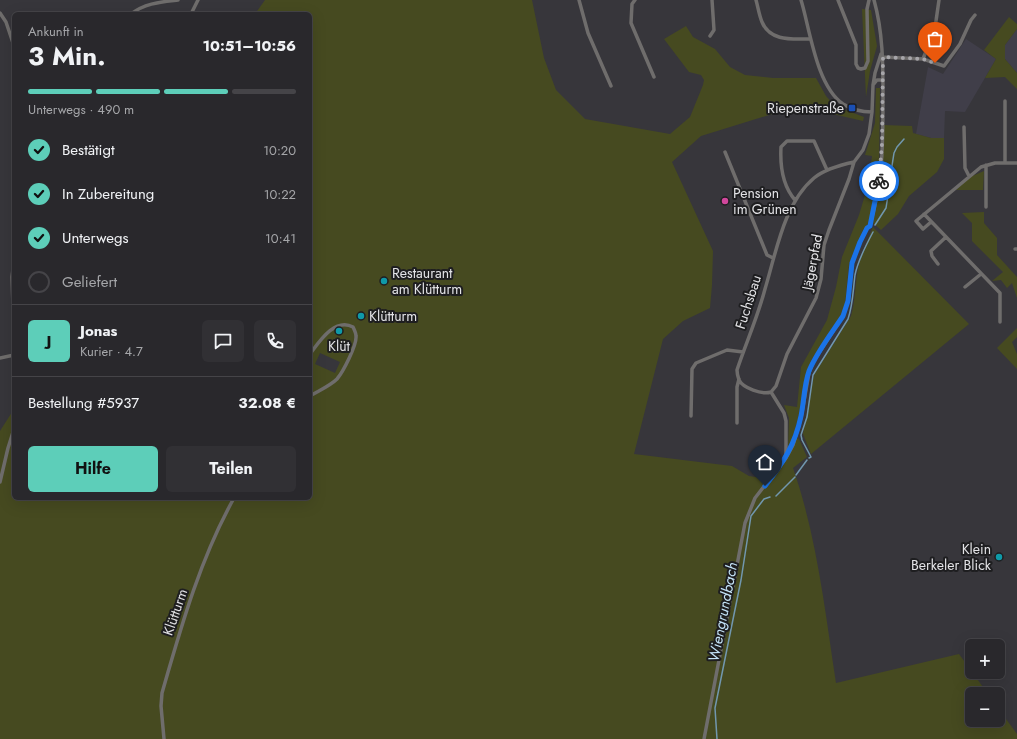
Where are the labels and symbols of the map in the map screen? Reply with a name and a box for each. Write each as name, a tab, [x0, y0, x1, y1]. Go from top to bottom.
pin	[918, 22, 952, 63]
place label: Riepenstraße	[767, 98, 844, 118]
marker: Riepenstraße	[847, 103, 857, 113]
courier	[859, 161, 899, 201]
place label: Pension im Grünen	[733, 183, 797, 219]
marker: Pension im Grünen	[720, 196, 730, 206]
street label: Jägerpfad	[796, 232, 827, 294]
place label: Restaurant am Klütturm	[392, 263, 462, 299]
street label: Fuchsbau	[730, 272, 766, 332]
marker: Restaurant am Klütturm	[379, 276, 389, 286]
place label: Klütturm	[369, 306, 417, 326]
marker: Klütturm	[356, 311, 366, 321]
marker: Klüt	[334, 326, 344, 336]
place label: Klüt	[328, 336, 351, 356]
pin	[748, 445, 782, 486]
place label: Klein Berkeler Blick	[911, 539, 992, 575]
marker: Klein Berkeler Blick	[994, 552, 1004, 562]
water label: Wiengrundbach	[703, 560, 743, 664]
street label: Klütturm	[158, 586, 192, 638]

